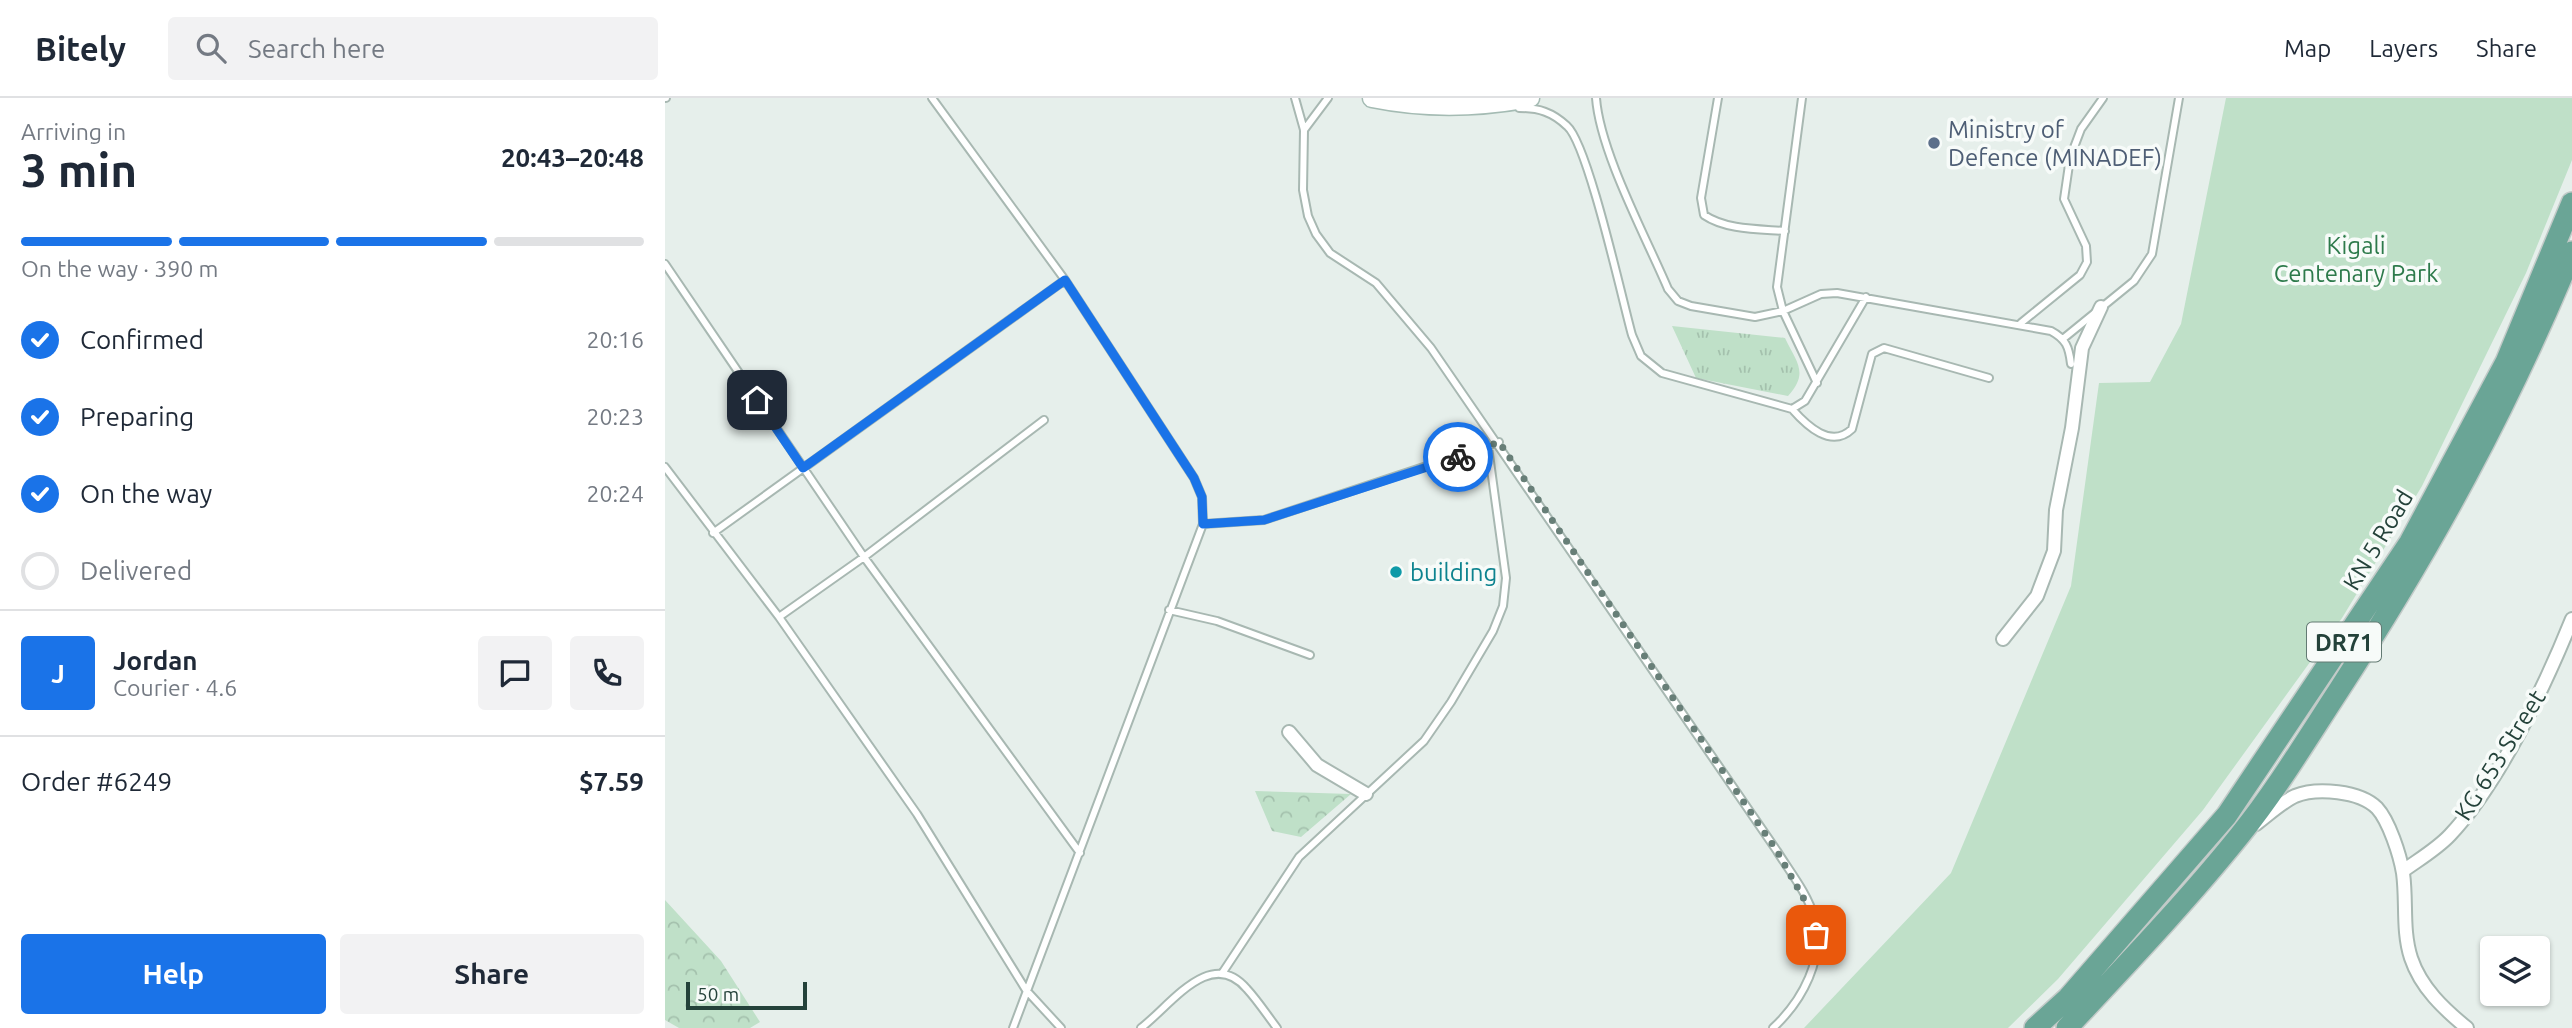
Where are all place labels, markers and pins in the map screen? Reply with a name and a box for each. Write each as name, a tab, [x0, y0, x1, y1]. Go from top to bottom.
place label: Ministry of Defence (MINADEF)	[1948, 116, 2162, 171]
marker: Ministry of Defence (MINADEF)	[1926, 135, 1942, 151]
pin	[727, 370, 787, 430]
place label: building	[1410, 559, 1497, 586]
marker: building	[1388, 564, 1404, 580]
pin	[1786, 905, 1846, 965]

